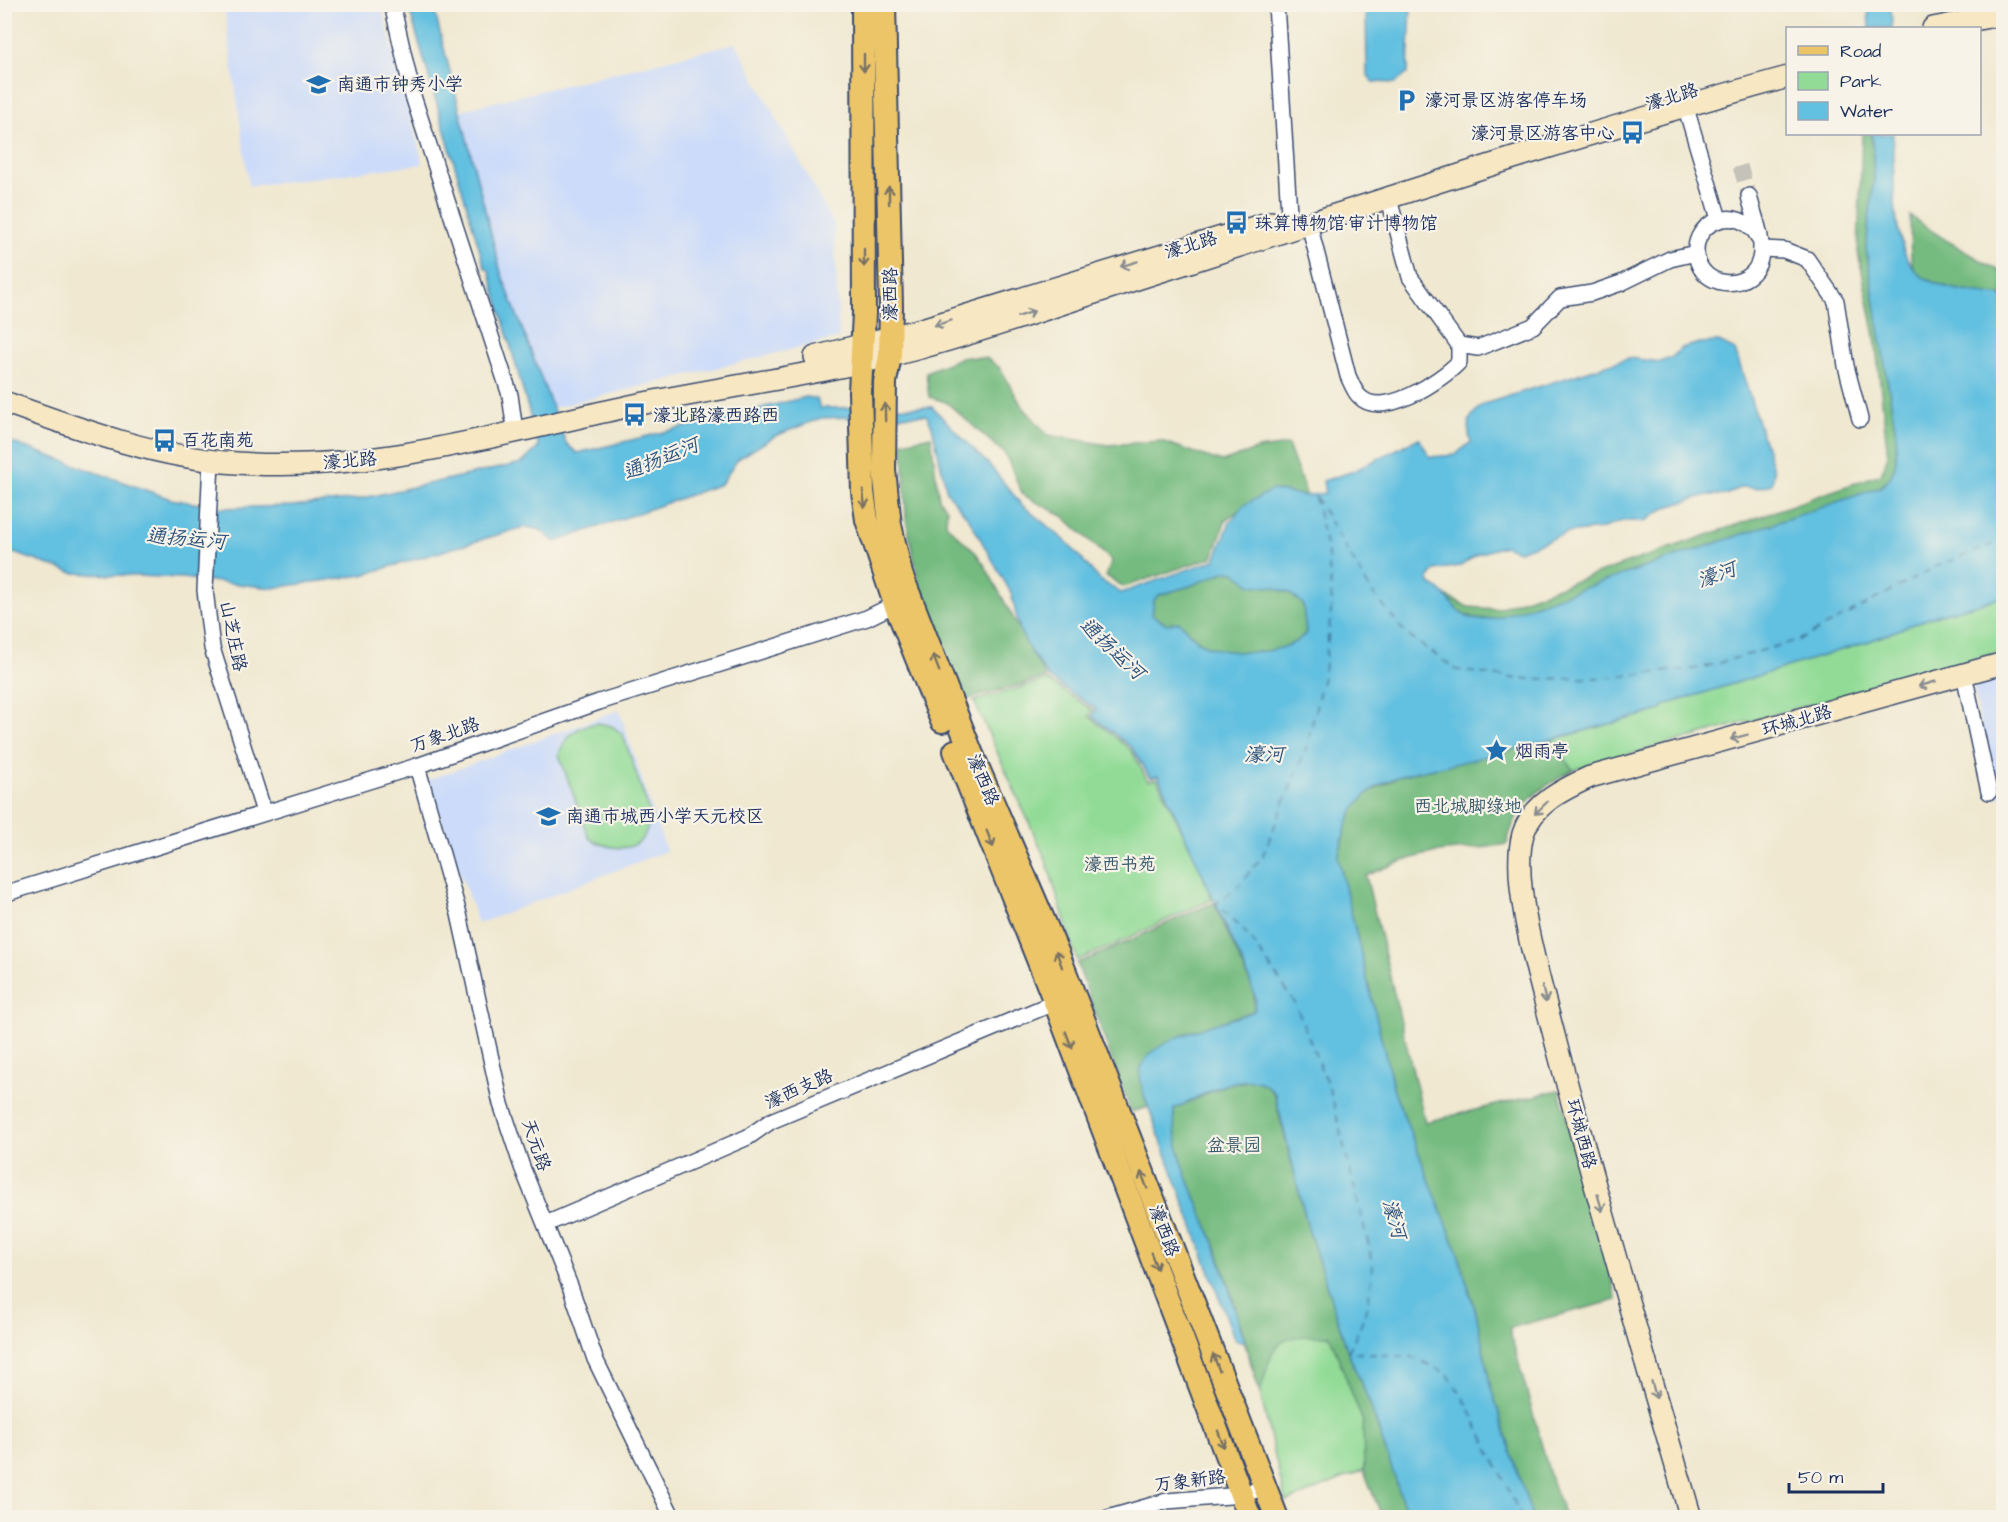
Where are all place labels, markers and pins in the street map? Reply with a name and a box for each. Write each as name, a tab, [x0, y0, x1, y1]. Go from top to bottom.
school or university icon: 南通市钟秀小学	[306, 71, 332, 97]
place label: 南通市钟秀小学	[337, 72, 463, 97]
parking icon: 濠河景区游客停车场	[1394, 87, 1420, 113]
place label: 濠河景区游客停车场	[1425, 88, 1587, 113]
bus stop icon: 濠河景区游客中心	[1620, 120, 1646, 146]
place label: 濠河景区游客中心	[1471, 121, 1615, 146]
bus stop icon: 珠算博物馆·审计博物馆	[1224, 210, 1250, 236]
place label: 珠算博物馆·审计博物馆	[1255, 211, 1438, 236]
bus stop icon: 濠北路濠西路西	[622, 402, 648, 428]
place label: 濠北路濠西路西	[653, 403, 779, 428]
bus stop icon: 百花南苑	[151, 427, 177, 453]
place label: 百花南苑	[182, 428, 254, 453]
place icon: 烟雨亭	[1484, 738, 1510, 764]
place label: 烟雨亭	[1515, 739, 1569, 764]
school or university icon: 南通市城西小学天元校区	[535, 803, 561, 829]
place label: 南通市城西小学天元校区	[566, 804, 764, 829]

